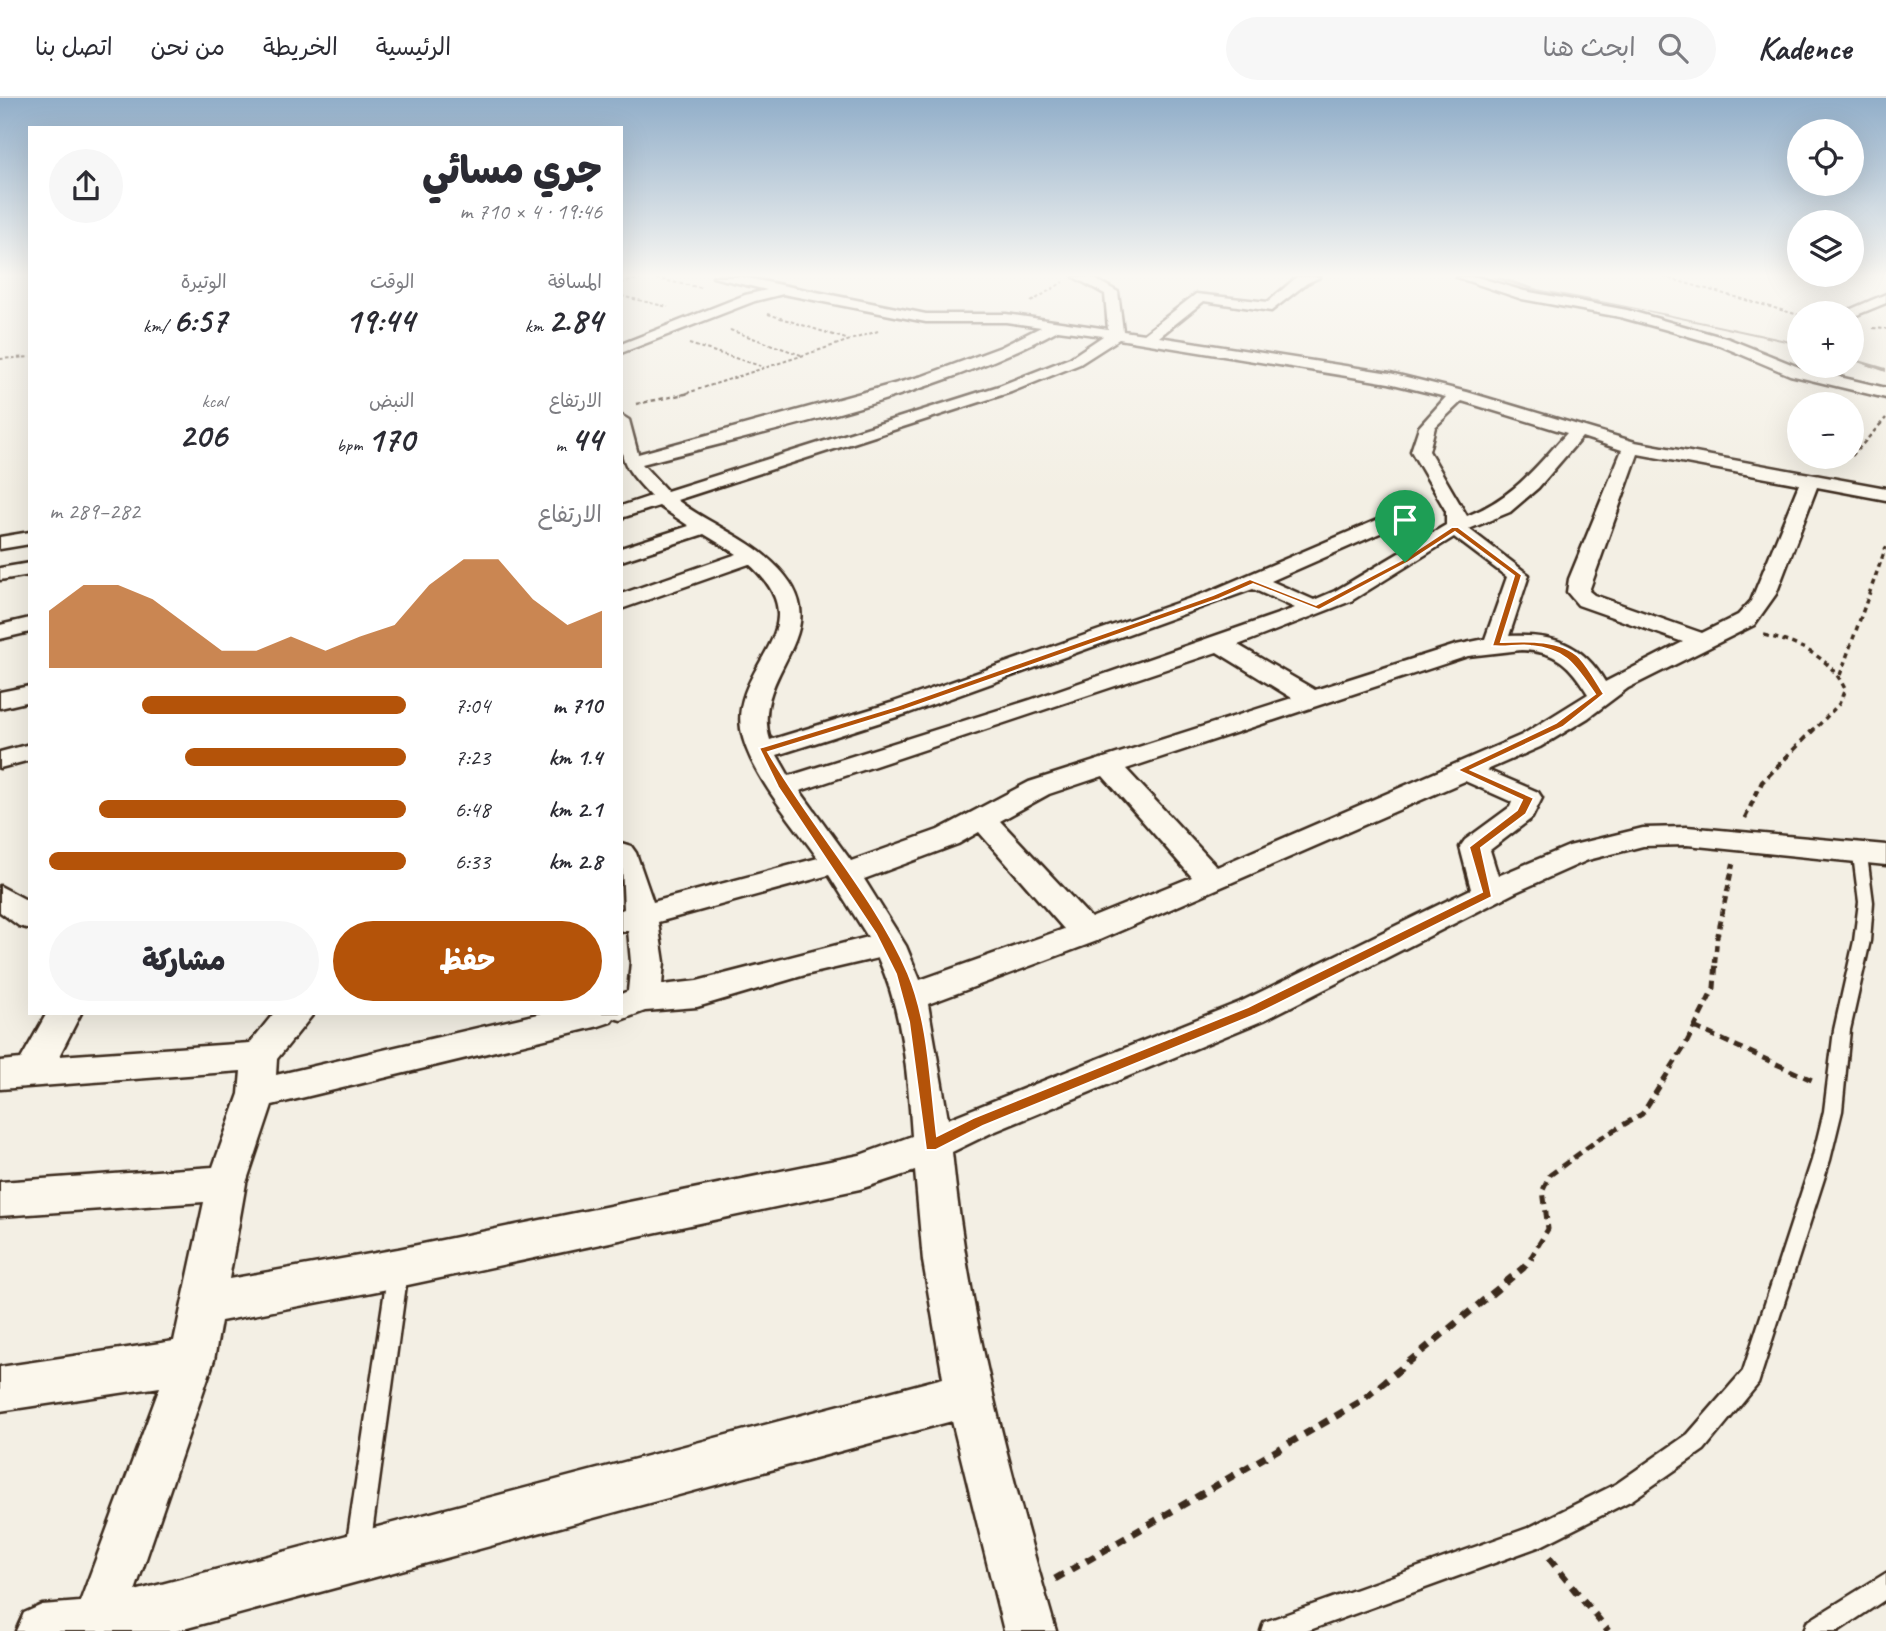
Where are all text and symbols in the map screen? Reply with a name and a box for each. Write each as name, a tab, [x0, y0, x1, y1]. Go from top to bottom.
search box	[1226, 17, 1716, 80]
text: Kadence	[1758, 27, 1851, 69]
icon: search	[1654, 29, 1692, 67]
text: ابحث هنا	[1543, 31, 1636, 64]
text: اتصل بنا	[35, 32, 113, 62]
text: من نحن	[151, 32, 225, 62]
text: الخريطة	[263, 32, 338, 62]
text: الرئيسية	[376, 32, 451, 62]
map controls	[1787, 119, 1864, 469]
button: locate	[1787, 119, 1864, 196]
text: جري مسائي	[422, 147, 602, 194]
button: share	[49, 149, 123, 223]
text: 19:46 · 4 × 710 m	[459, 197, 602, 226]
button: layers	[1787, 210, 1864, 287]
text: الوتيرة	[181, 270, 227, 294]
text: الوقت	[370, 270, 414, 294]
text: المسافة	[548, 270, 602, 294]
text: 6:57	[172, 298, 227, 343]
text: 19:44	[345, 298, 414, 343]
text: 2.84	[548, 298, 602, 343]
button: +	[1787, 301, 1864, 378]
text: /km	[143, 314, 172, 338]
text: km	[525, 314, 548, 338]
text: kcal	[202, 389, 227, 413]
text: النبض	[369, 389, 414, 413]
text: الارتفاع	[549, 389, 602, 413]
button: −	[1787, 392, 1864, 469]
text: 206	[179, 413, 227, 458]
text: 170	[367, 417, 414, 462]
text: 44	[570, 417, 602, 462]
text: bpm	[337, 433, 367, 457]
text: m	[555, 433, 570, 457]
pin	[1375, 490, 1435, 562]
text: 282–289 m	[49, 497, 140, 526]
text: الارتفاع	[538, 500, 602, 529]
icon: arrive	[1386, 501, 1424, 539]
text: 7:04	[454, 691, 490, 720]
text: 710 m	[552, 691, 602, 720]
text: 7:23	[454, 743, 490, 772]
text: 1.4 km	[548, 743, 602, 772]
text: 6:48	[454, 795, 490, 824]
text: 2.1 km	[548, 795, 602, 824]
text: 6:33	[454, 847, 490, 876]
text: 2.8 km	[548, 847, 602, 876]
button: مشاركة	[49, 921, 319, 1001]
button: حفظ	[333, 921, 602, 1001]

